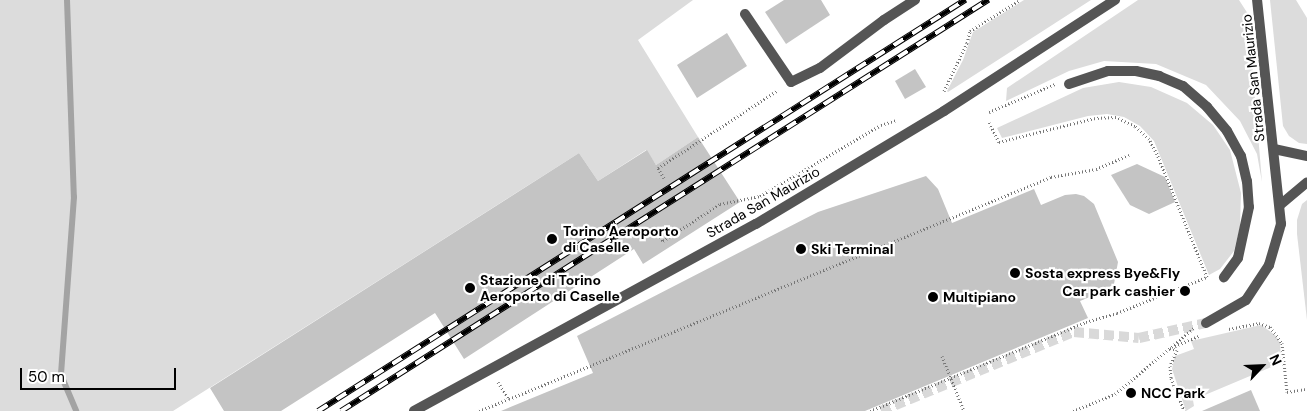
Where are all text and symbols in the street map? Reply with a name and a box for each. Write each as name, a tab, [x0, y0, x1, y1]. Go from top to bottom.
street label: Strada San Maurizio	[1238, 13, 1268, 143]
street label: Strada San Maurizio	[703, 163, 823, 241]
place label: Torino Aeroporto di Caselle	[563, 223, 679, 256]
marker: Torino Aeroporto di Caselle	[545, 232, 559, 246]
place label: Ski Terminal	[811, 241, 894, 257]
marker: Ski Terminal	[795, 243, 807, 255]
place label: Sosta express Bye&Fly	[1025, 265, 1180, 281]
marker: Sosta express Bye&Fly	[1009, 267, 1021, 279]
place label: Stazione di Torino Aeroporto di Caselle	[480, 272, 620, 304]
marker: Stazione di Torino Aeroporto di Caselle	[464, 282, 476, 294]
place label: Car park cashier	[1062, 283, 1175, 299]
marker: Car park cashier	[1179, 285, 1191, 297]
place label: Multipiano	[943, 289, 1016, 305]
marker: Multipiano	[927, 291, 939, 303]
north arrow	[1237, 341, 1287, 391]
text: N	[1265, 351, 1286, 368]
scale bar	[22, 358, 179, 390]
text: 50 m	[28, 367, 65, 387]
place label: NCC Park	[1141, 385, 1205, 401]
marker: NCC Park	[1125, 387, 1137, 399]

